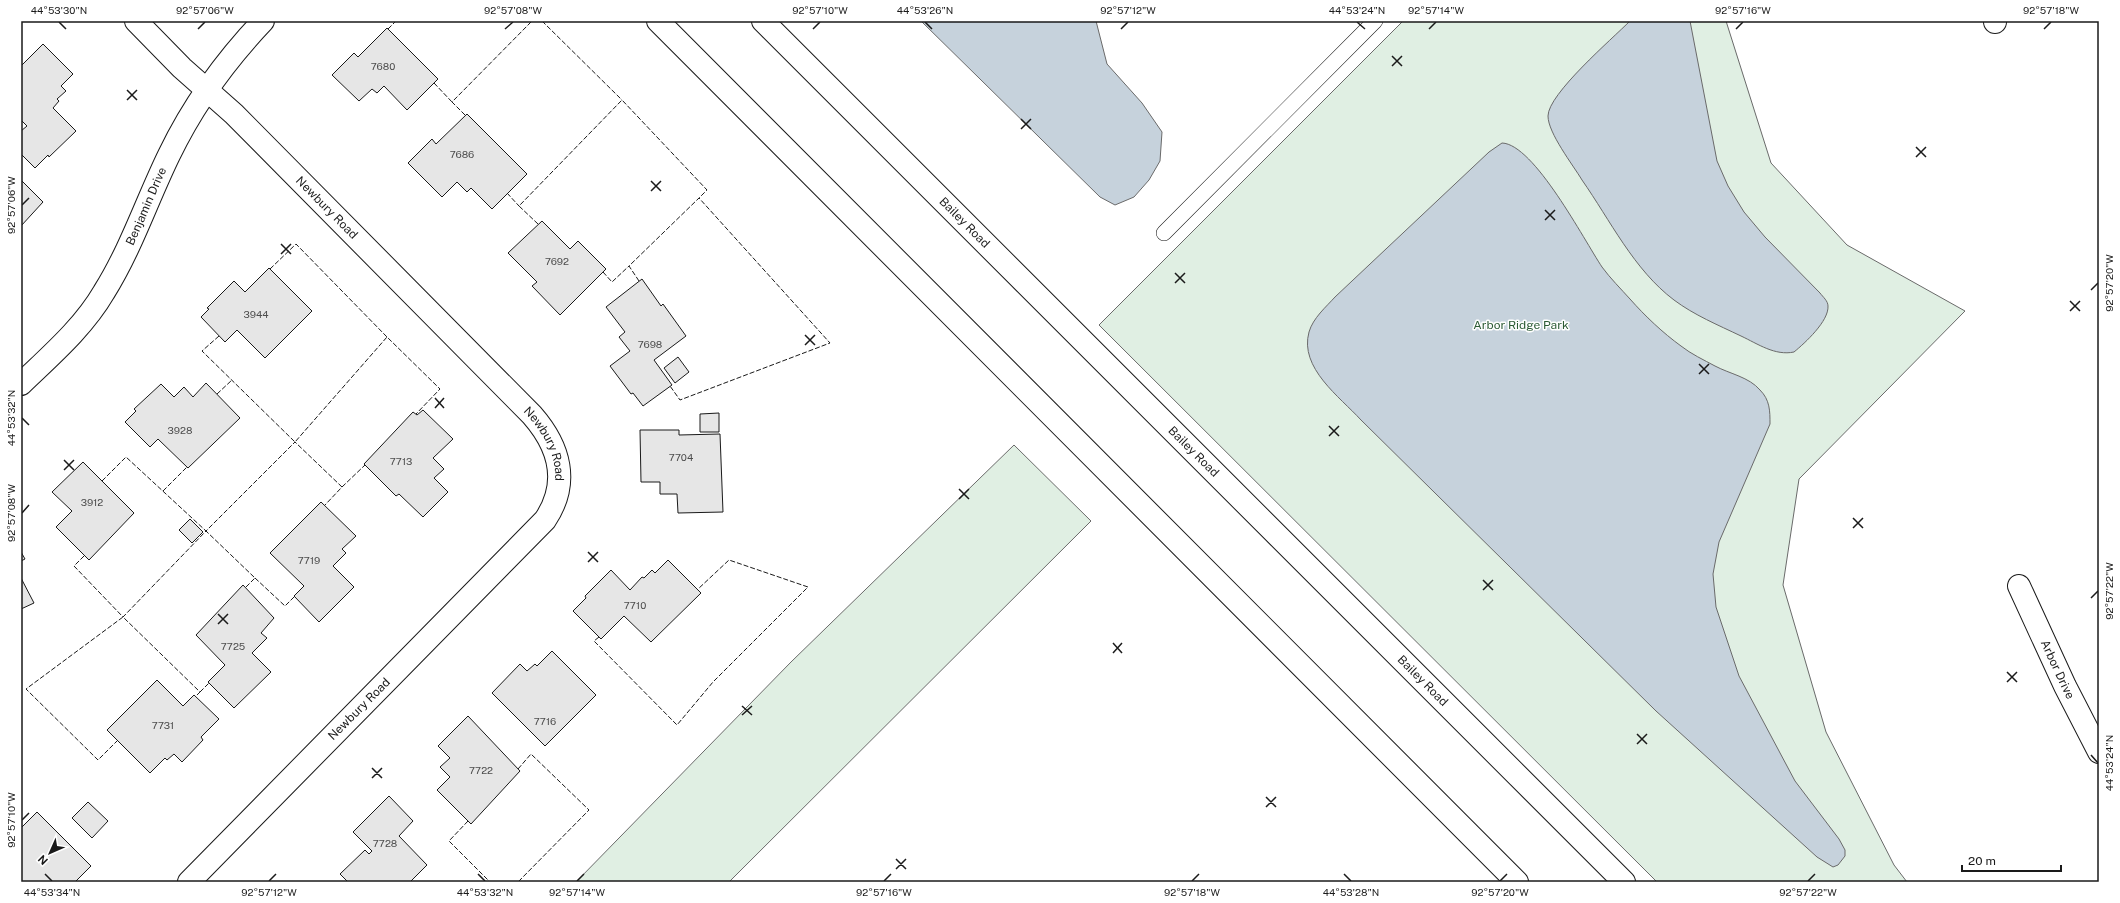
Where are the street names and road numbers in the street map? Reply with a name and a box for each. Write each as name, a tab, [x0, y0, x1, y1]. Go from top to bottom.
street label: Benjamin Drive	[123, 165, 169, 247]
street label: Newbury Road	[293, 174, 361, 242]
street label: Bailey Road	[936, 194, 993, 251]
street label: Newbury Road	[521, 404, 566, 481]
street label: Bailey Road	[1165, 423, 1222, 480]
street label: Arbor Drive	[2038, 638, 2078, 702]
street label: Bailey Road	[1395, 653, 1451, 709]
street label: Newbury Road	[325, 675, 393, 743]

